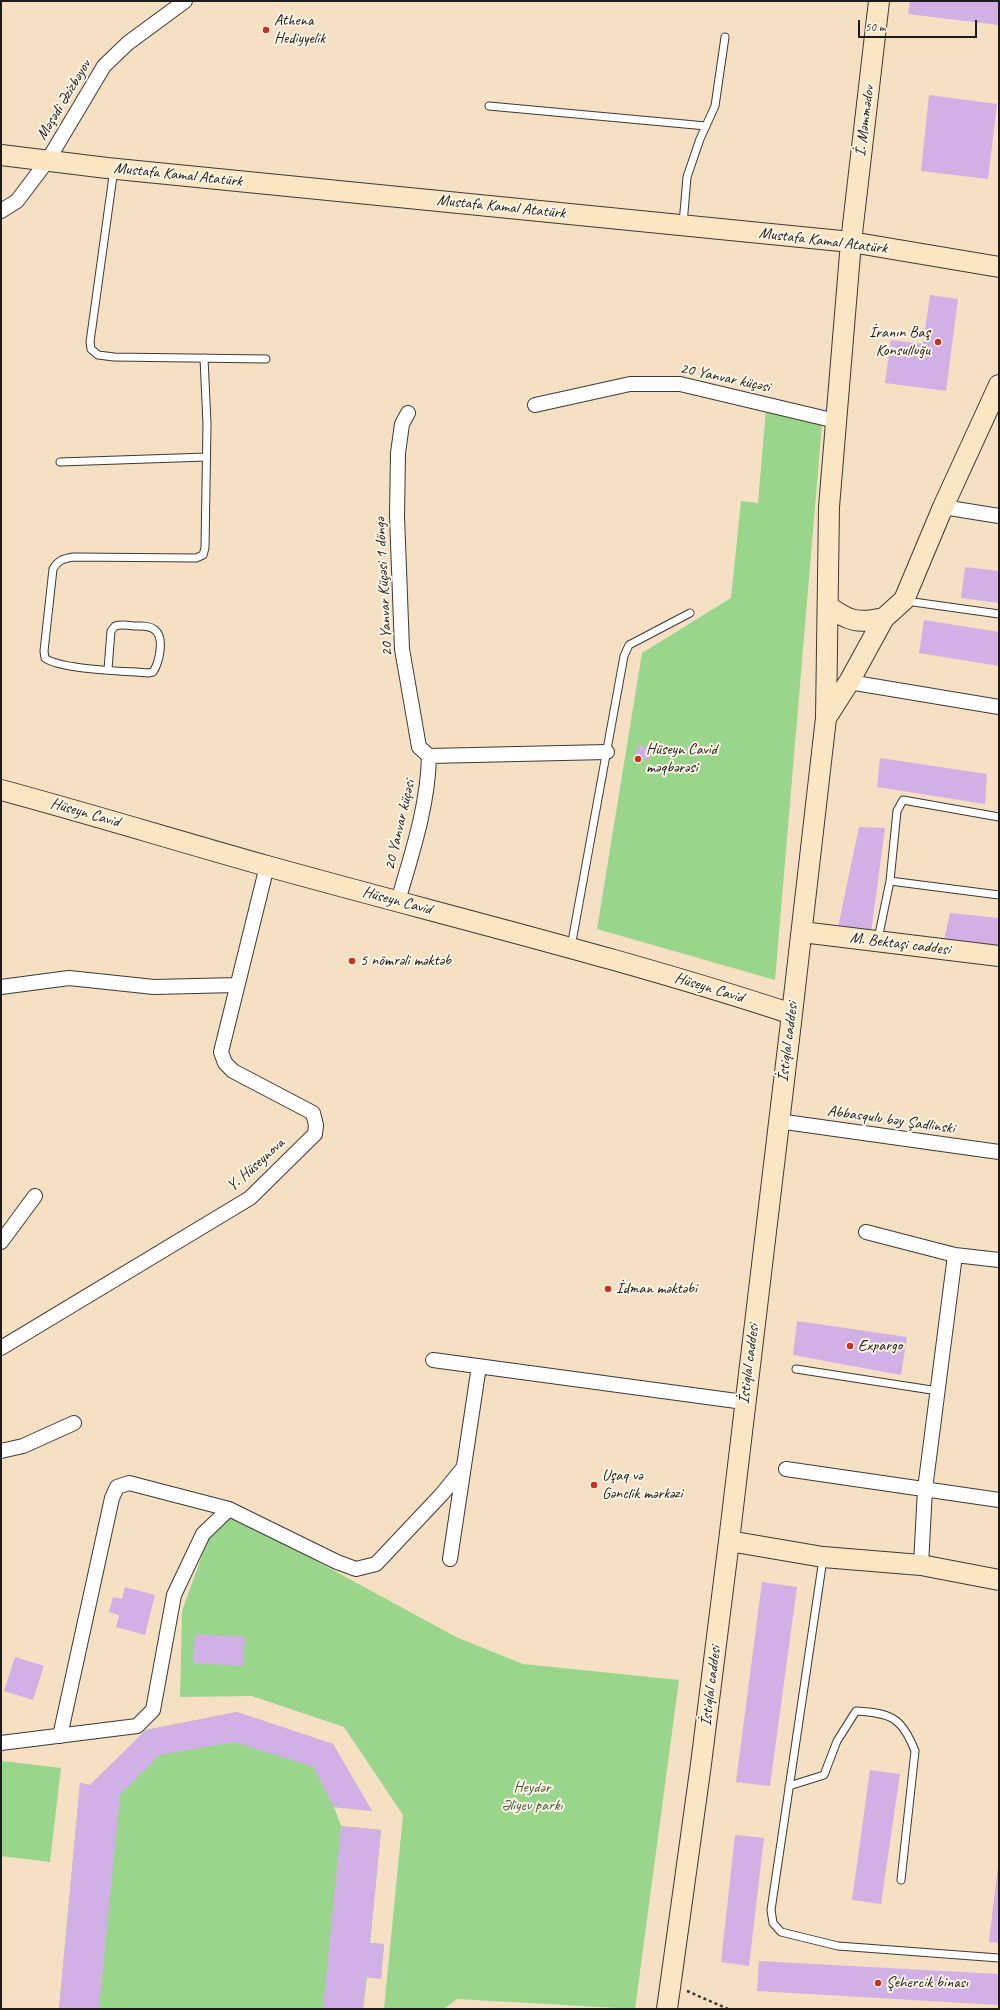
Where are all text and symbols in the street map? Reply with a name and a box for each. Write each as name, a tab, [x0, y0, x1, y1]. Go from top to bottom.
place label: Athena Hediyyelik	[274, 11, 325, 49]
scale bar	[860, 12, 979, 38]
text: 50 m	[865, 19, 885, 35]
marker: Athena Hediyyelik	[261, 25, 271, 35]
street label: Məşədi Əzizbəyov	[33, 56, 95, 144]
street label: İ. Məmmədov	[851, 84, 879, 158]
street label: Mustafa Kamal Atatürk	[113, 159, 243, 191]
street label: Mustafa Kamal Atatürk	[436, 191, 566, 223]
street label: Mustafa Kamal Atatürk	[758, 224, 888, 258]
place label: İranın Baş Konsulluğu	[869, 323, 930, 361]
marker: İranın Baş Konsulluğu	[933, 337, 943, 347]
street label: 20 Yanvar küçəsi	[678, 359, 772, 397]
street label: 20 Yanvar Küçəsi 1 döngə	[371, 517, 397, 657]
place label: Hüseyn Cavid məqbərəsi	[646, 740, 717, 778]
marker: Hüseyn Cavid məqbərəsi	[633, 754, 643, 764]
street label: 20 Yanvar küçəsi	[380, 778, 420, 872]
street label: Hüseyn Cavid	[48, 794, 122, 832]
street label: Hüseyn Cavid	[360, 883, 434, 919]
street label: M. Bektaşi caddesi	[849, 928, 951, 960]
place label: 5 nömrəli məktəb	[360, 951, 451, 971]
marker: 5 nömrəli məktəb	[347, 956, 357, 966]
street label: Hüseyn Cavid	[672, 968, 746, 1008]
street label: İstiqlal caddesi	[774, 1001, 802, 1083]
street label: Abbasqulu bəy Şadlinski	[826, 1102, 956, 1138]
street label: Y. Hüseynova	[223, 1134, 289, 1196]
place label: İdman məktəbi	[616, 1279, 697, 1299]
marker: İdman məktəbi	[603, 1284, 613, 1294]
street label: İstiqlal caddesi	[735, 1323, 763, 1405]
place label: Expargo	[858, 1336, 902, 1356]
marker: Expargo	[845, 1341, 855, 1351]
place label: Uşaq və Gənclik mərkəzi	[602, 1466, 682, 1504]
marker: Uşaq və Gənclik mərkəzi	[589, 1480, 599, 1490]
street label: İstiqlal caddesi	[697, 1645, 725, 1727]
park label: Heydər Əliyev parkı	[501, 1778, 563, 1816]
place label: Şehercik binası	[886, 1973, 968, 1993]
marker: Şehercik binası	[873, 1978, 883, 1988]

